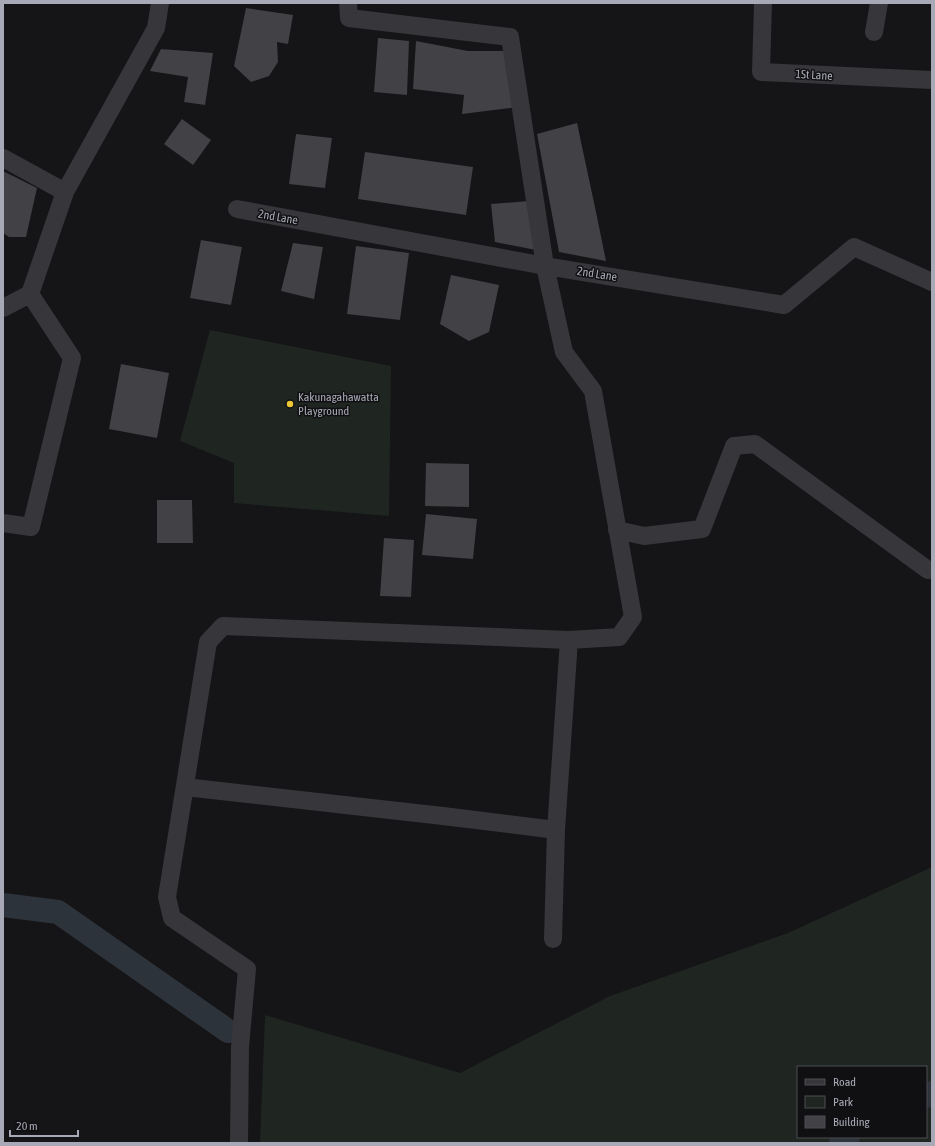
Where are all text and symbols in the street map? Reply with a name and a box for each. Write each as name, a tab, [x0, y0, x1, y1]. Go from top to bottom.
street label: 1St Lane	[795, 67, 833, 83]
street label: 2nd Lane	[257, 207, 299, 227]
street label: 2nd Lane	[576, 264, 618, 284]
place label: Kakunagahawatta Playground	[298, 390, 379, 418]
marker: Kakunagahawatta Playground	[285, 399, 295, 409]
legend	[797, 1066, 927, 1138]
text: Road	[833, 1075, 856, 1089]
text: Park	[833, 1095, 854, 1109]
scale bar	[10, 1112, 78, 1138]
text: Building	[833, 1115, 871, 1129]
text: 20 m	[16, 1119, 38, 1133]

